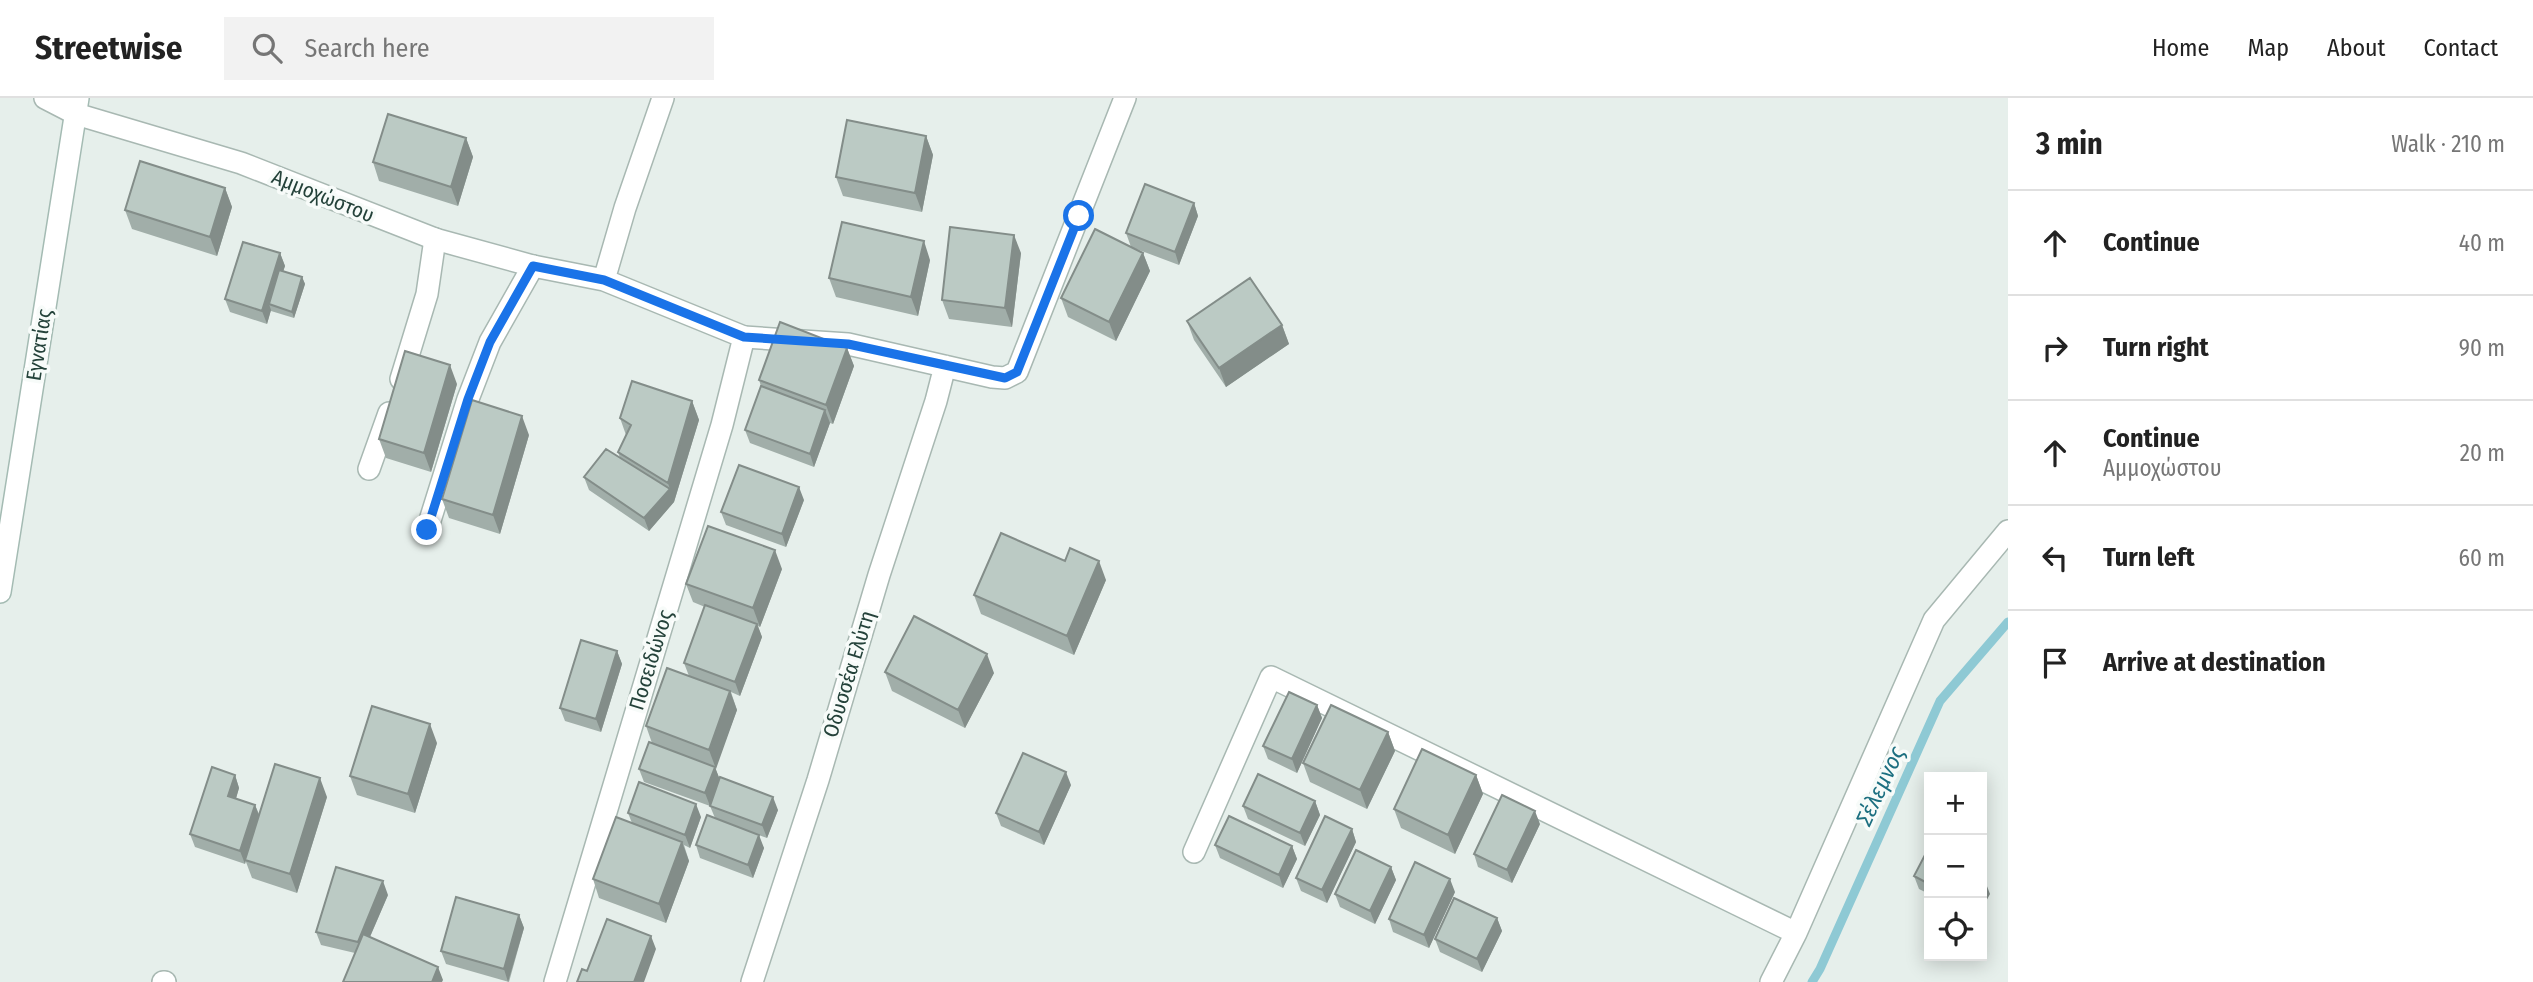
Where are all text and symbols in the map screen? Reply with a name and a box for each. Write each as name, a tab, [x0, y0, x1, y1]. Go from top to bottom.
search box	[224, 17, 714, 80]
text: Streetwise	[35, 28, 182, 68]
icon: search	[248, 29, 286, 67]
text: Search here	[304, 33, 430, 64]
text: Home	[2152, 34, 2209, 62]
text: Map	[2247, 34, 2289, 62]
text: About	[2327, 34, 2385, 62]
text: Contact	[2423, 34, 2498, 62]
text: 3 min	[2036, 126, 2103, 162]
text: Walk · 210 m	[2391, 130, 2505, 158]
street label: Αμμοχώστου	[268, 164, 378, 228]
route start	[1063, 200, 1094, 231]
icon: ahead	[2036, 224, 2074, 262]
text: Continue	[2103, 227, 2200, 258]
text: 40 m	[2459, 229, 2505, 257]
street label: Εγνατίας	[20, 307, 58, 383]
icon: right	[2036, 329, 2074, 367]
text: Turn right	[2103, 332, 2209, 363]
text: 90 m	[2459, 334, 2505, 362]
text: Continue	[2103, 423, 2200, 454]
icon: ahead	[2036, 434, 2074, 472]
text: 20 m	[2460, 439, 2505, 467]
text: Αμμοχώστου	[2103, 454, 2221, 482]
route end	[411, 514, 442, 545]
icon: left	[2036, 539, 2074, 577]
text: Turn left	[2103, 542, 2195, 573]
text: 60 m	[2459, 544, 2505, 572]
street label: Ποσειδώνος	[623, 607, 679, 713]
street label: Οδυσσέα Ελύτη	[817, 608, 881, 740]
icon: arrive	[2036, 644, 2074, 682]
text: Arrive at destination	[2103, 647, 2326, 678]
water label: Σέλεμνος	[1850, 741, 1911, 830]
map controls	[1924, 772, 1987, 961]
button: +	[1924, 772, 1987, 835]
button: −	[1924, 835, 1987, 898]
button: locate	[1924, 898, 1987, 961]

